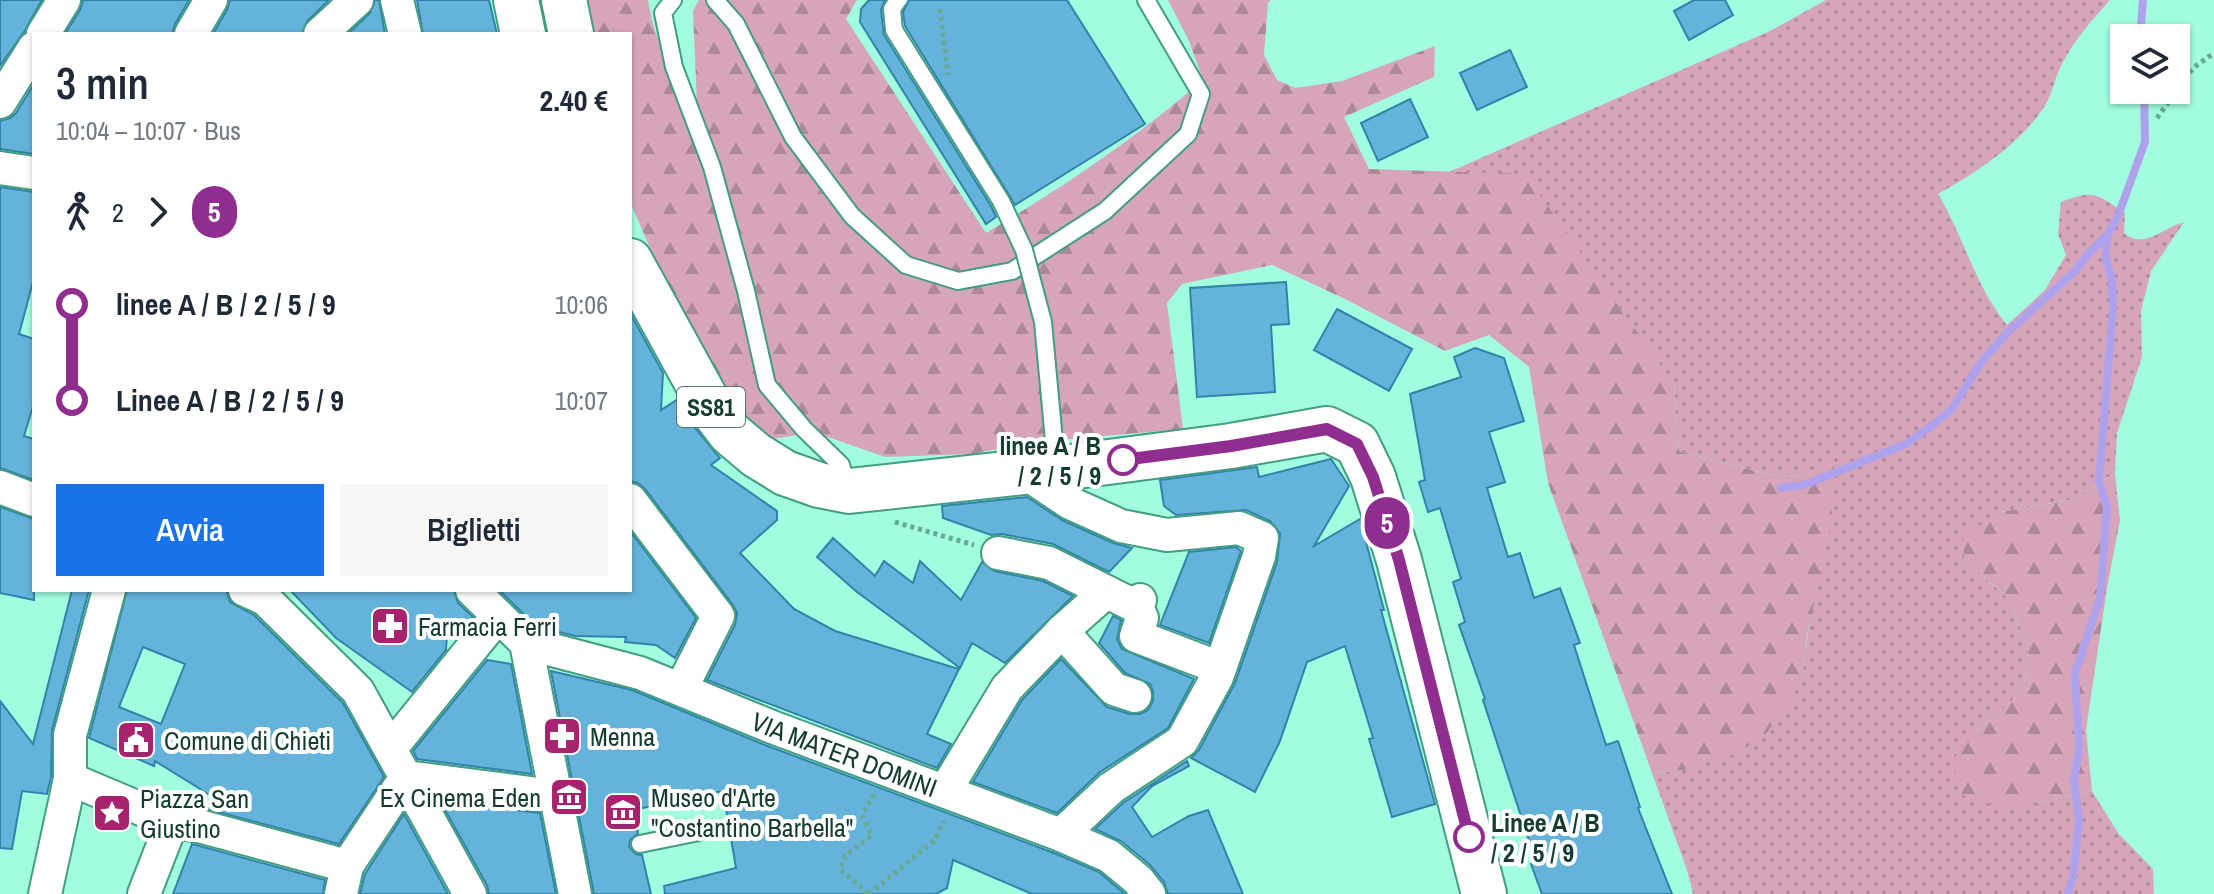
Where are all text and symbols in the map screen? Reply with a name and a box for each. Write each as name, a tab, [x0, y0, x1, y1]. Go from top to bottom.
map controls	[2110, 24, 2190, 104]
button: layers	[2110, 24, 2190, 104]
text: 3 min	[56, 53, 149, 113]
text: 2.40 €	[540, 80, 608, 120]
text: 10:04 – 10:07 · Bus	[56, 113, 241, 148]
icon: walk	[56, 190, 100, 234]
icon: forward	[136, 190, 180, 234]
text: 5	[208, 193, 221, 231]
text: 2	[112, 195, 124, 230]
text: linee A / B / 2 / 5 / 9	[116, 284, 336, 324]
text: 10:06	[555, 287, 608, 322]
text: Linee A / B / 2 / 5 / 9	[116, 380, 344, 420]
text: 10:07	[555, 383, 608, 418]
road number: SS81	[677, 387, 745, 427]
place label: linee A / B / 2 / 5 / 9	[999, 428, 1101, 493]
marker: linee A / B / 2 / 5 / 9	[1108, 445, 1138, 475]
button: Avvia	[56, 484, 324, 576]
button: Biglietti	[340, 484, 608, 576]
line badge: 5	[1361, 497, 1413, 549]
text: 5	[1381, 504, 1393, 542]
pharmacy icon: Farmacia Ferri	[369, 605, 411, 647]
place label: Farmacia Ferri	[418, 609, 557, 644]
street label: VIA MATER DOMINI	[747, 703, 942, 805]
pharmacy icon: Menna	[541, 715, 583, 757]
public building icon: Comune di Chieti	[115, 719, 157, 761]
place label: Menna	[590, 719, 655, 754]
place label: Comune di Chieti	[164, 723, 331, 758]
museum icon: Ex Cinema Eden	[548, 776, 590, 818]
place label: Ex Cinema Eden	[380, 780, 541, 815]
place label: Museo d'Arte "Costantino Barbella"	[651, 780, 853, 845]
place label: Piazza San Giustino	[140, 781, 249, 846]
museum icon: Museo d'Arte "Costantino Barbella"	[602, 791, 644, 833]
place icon: Piazza San Giustino	[91, 792, 133, 834]
place label: Linee A / B / 2 / 5 / 9	[1491, 805, 1600, 870]
marker: Linee A / B / 2 / 5 / 9	[1454, 822, 1484, 852]

